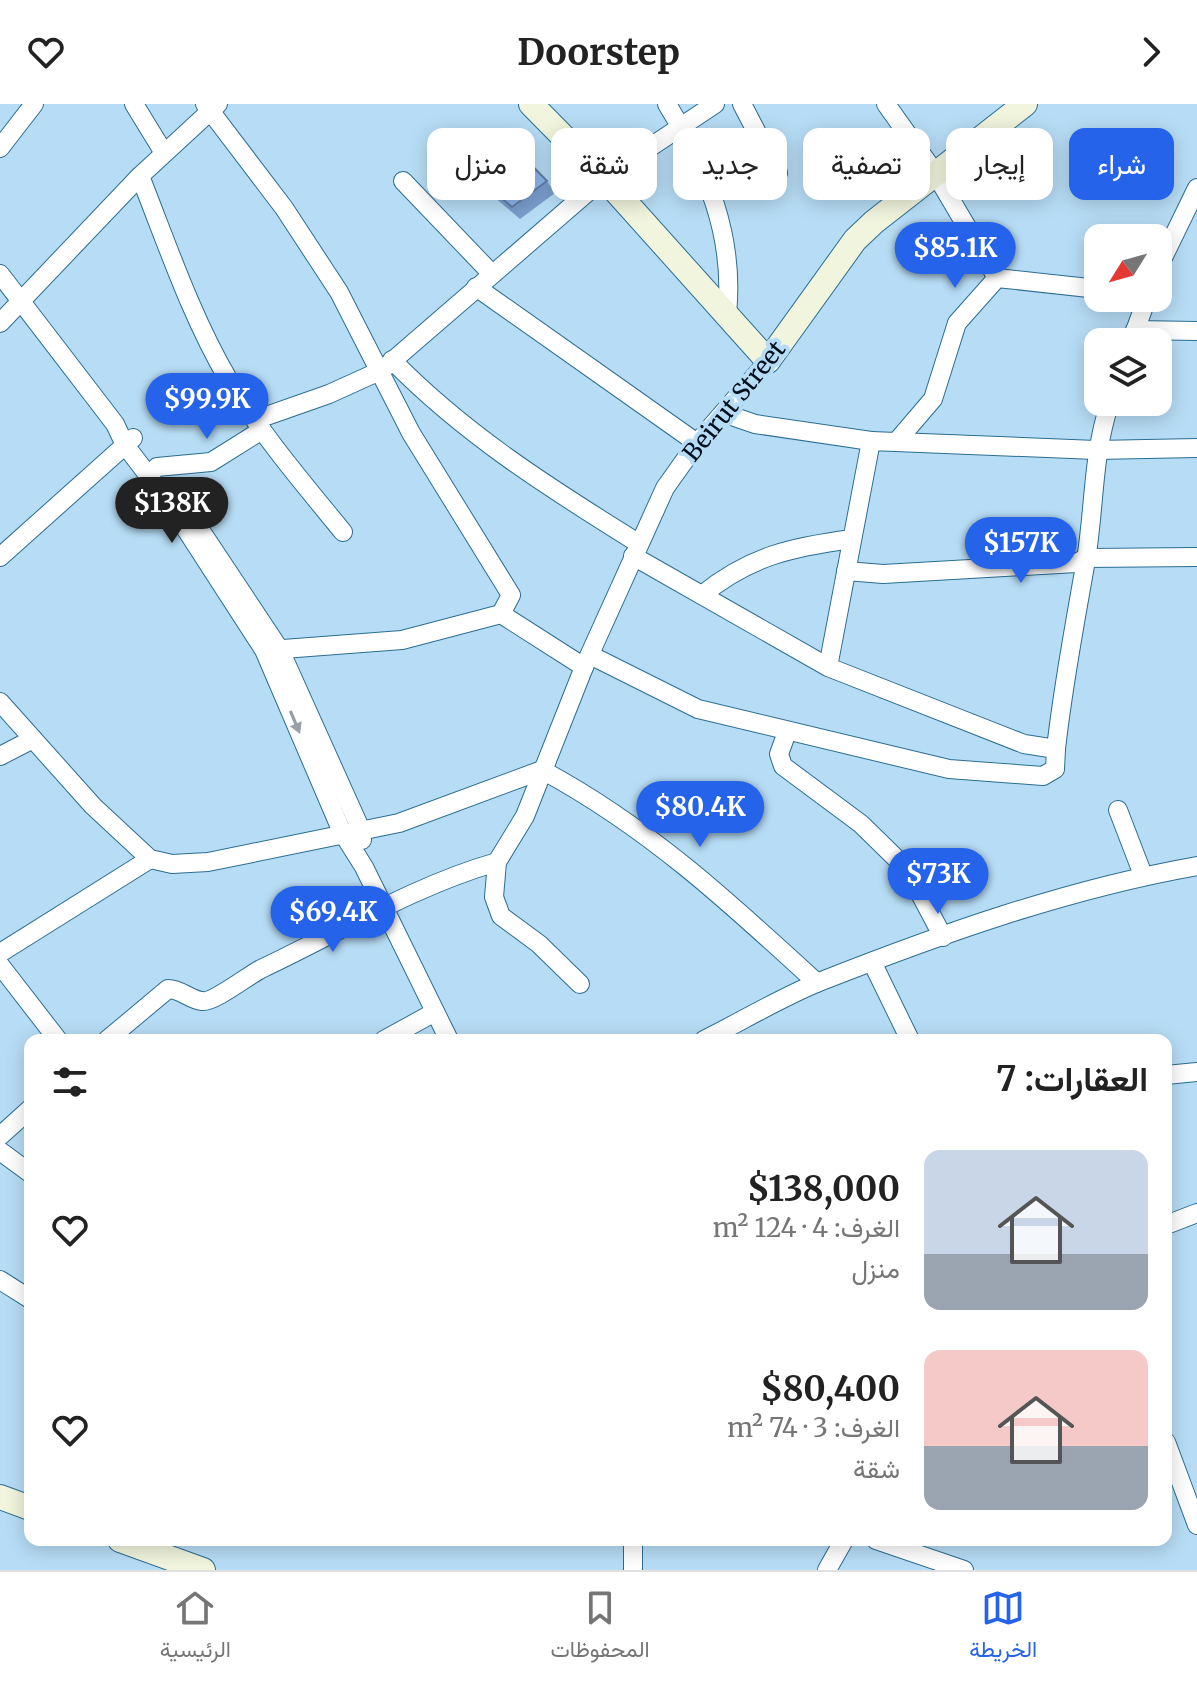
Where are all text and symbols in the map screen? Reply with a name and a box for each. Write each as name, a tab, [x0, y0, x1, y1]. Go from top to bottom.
icon: heart	[24, 30, 68, 74]
text: Doorstep	[517, 30, 680, 75]
icon: forward	[1129, 30, 1173, 74]
chip: منزل	[427, 128, 535, 200]
chip: شقة	[551, 128, 657, 200]
chip: جديد	[673, 128, 787, 200]
chip: تصفية	[803, 128, 930, 200]
chip: إيجار	[946, 128, 1053, 200]
chip: شراء	[1069, 128, 1174, 200]
pin: $85.1K	[890, 222, 1020, 290]
north arrow	[1084, 224, 1172, 312]
map controls	[1084, 224, 1172, 416]
text: $85.1K	[913, 231, 997, 264]
button: layers	[1084, 328, 1172, 416]
street label: Beirut Street	[676, 334, 792, 468]
pin: $99.9K	[142, 373, 272, 441]
text: $99.9K	[164, 382, 250, 415]
pin: $138K	[116, 477, 228, 545]
text: $138K	[133, 486, 211, 519]
pin: $157K	[965, 517, 1077, 585]
text: $157K	[983, 526, 1059, 559]
one-way arrow	[288, 710, 301, 734]
pin: $80.4K	[635, 781, 765, 849]
text: $80.4K	[654, 790, 746, 823]
pin: $73K	[891, 848, 985, 916]
text: $73K	[906, 857, 970, 890]
pin: $69.4K	[268, 886, 398, 954]
text: $69.4K	[289, 895, 377, 928]
text: العقارات: 7	[996, 1058, 1148, 1100]
icon: filters	[48, 1060, 92, 1104]
text: $138,000	[747, 1168, 900, 1210]
icon: home	[988, 1182, 1084, 1278]
icon: heart	[48, 1208, 92, 1252]
text: الغرف: 4 · 124 m²	[713, 1211, 900, 1244]
text: منزل	[851, 1252, 900, 1285]
text: $80,400	[760, 1368, 900, 1410]
icon: home	[988, 1382, 1084, 1478]
icon: heart	[48, 1408, 92, 1452]
text: الغرف: 3 · 74 m²	[727, 1411, 900, 1444]
text: شقة	[853, 1452, 900, 1485]
tab: الرئيسية	[160, 1586, 231, 1669]
tab: المحفوظات	[551, 1586, 650, 1669]
tab: الخريطة	[969, 1586, 1037, 1669]

